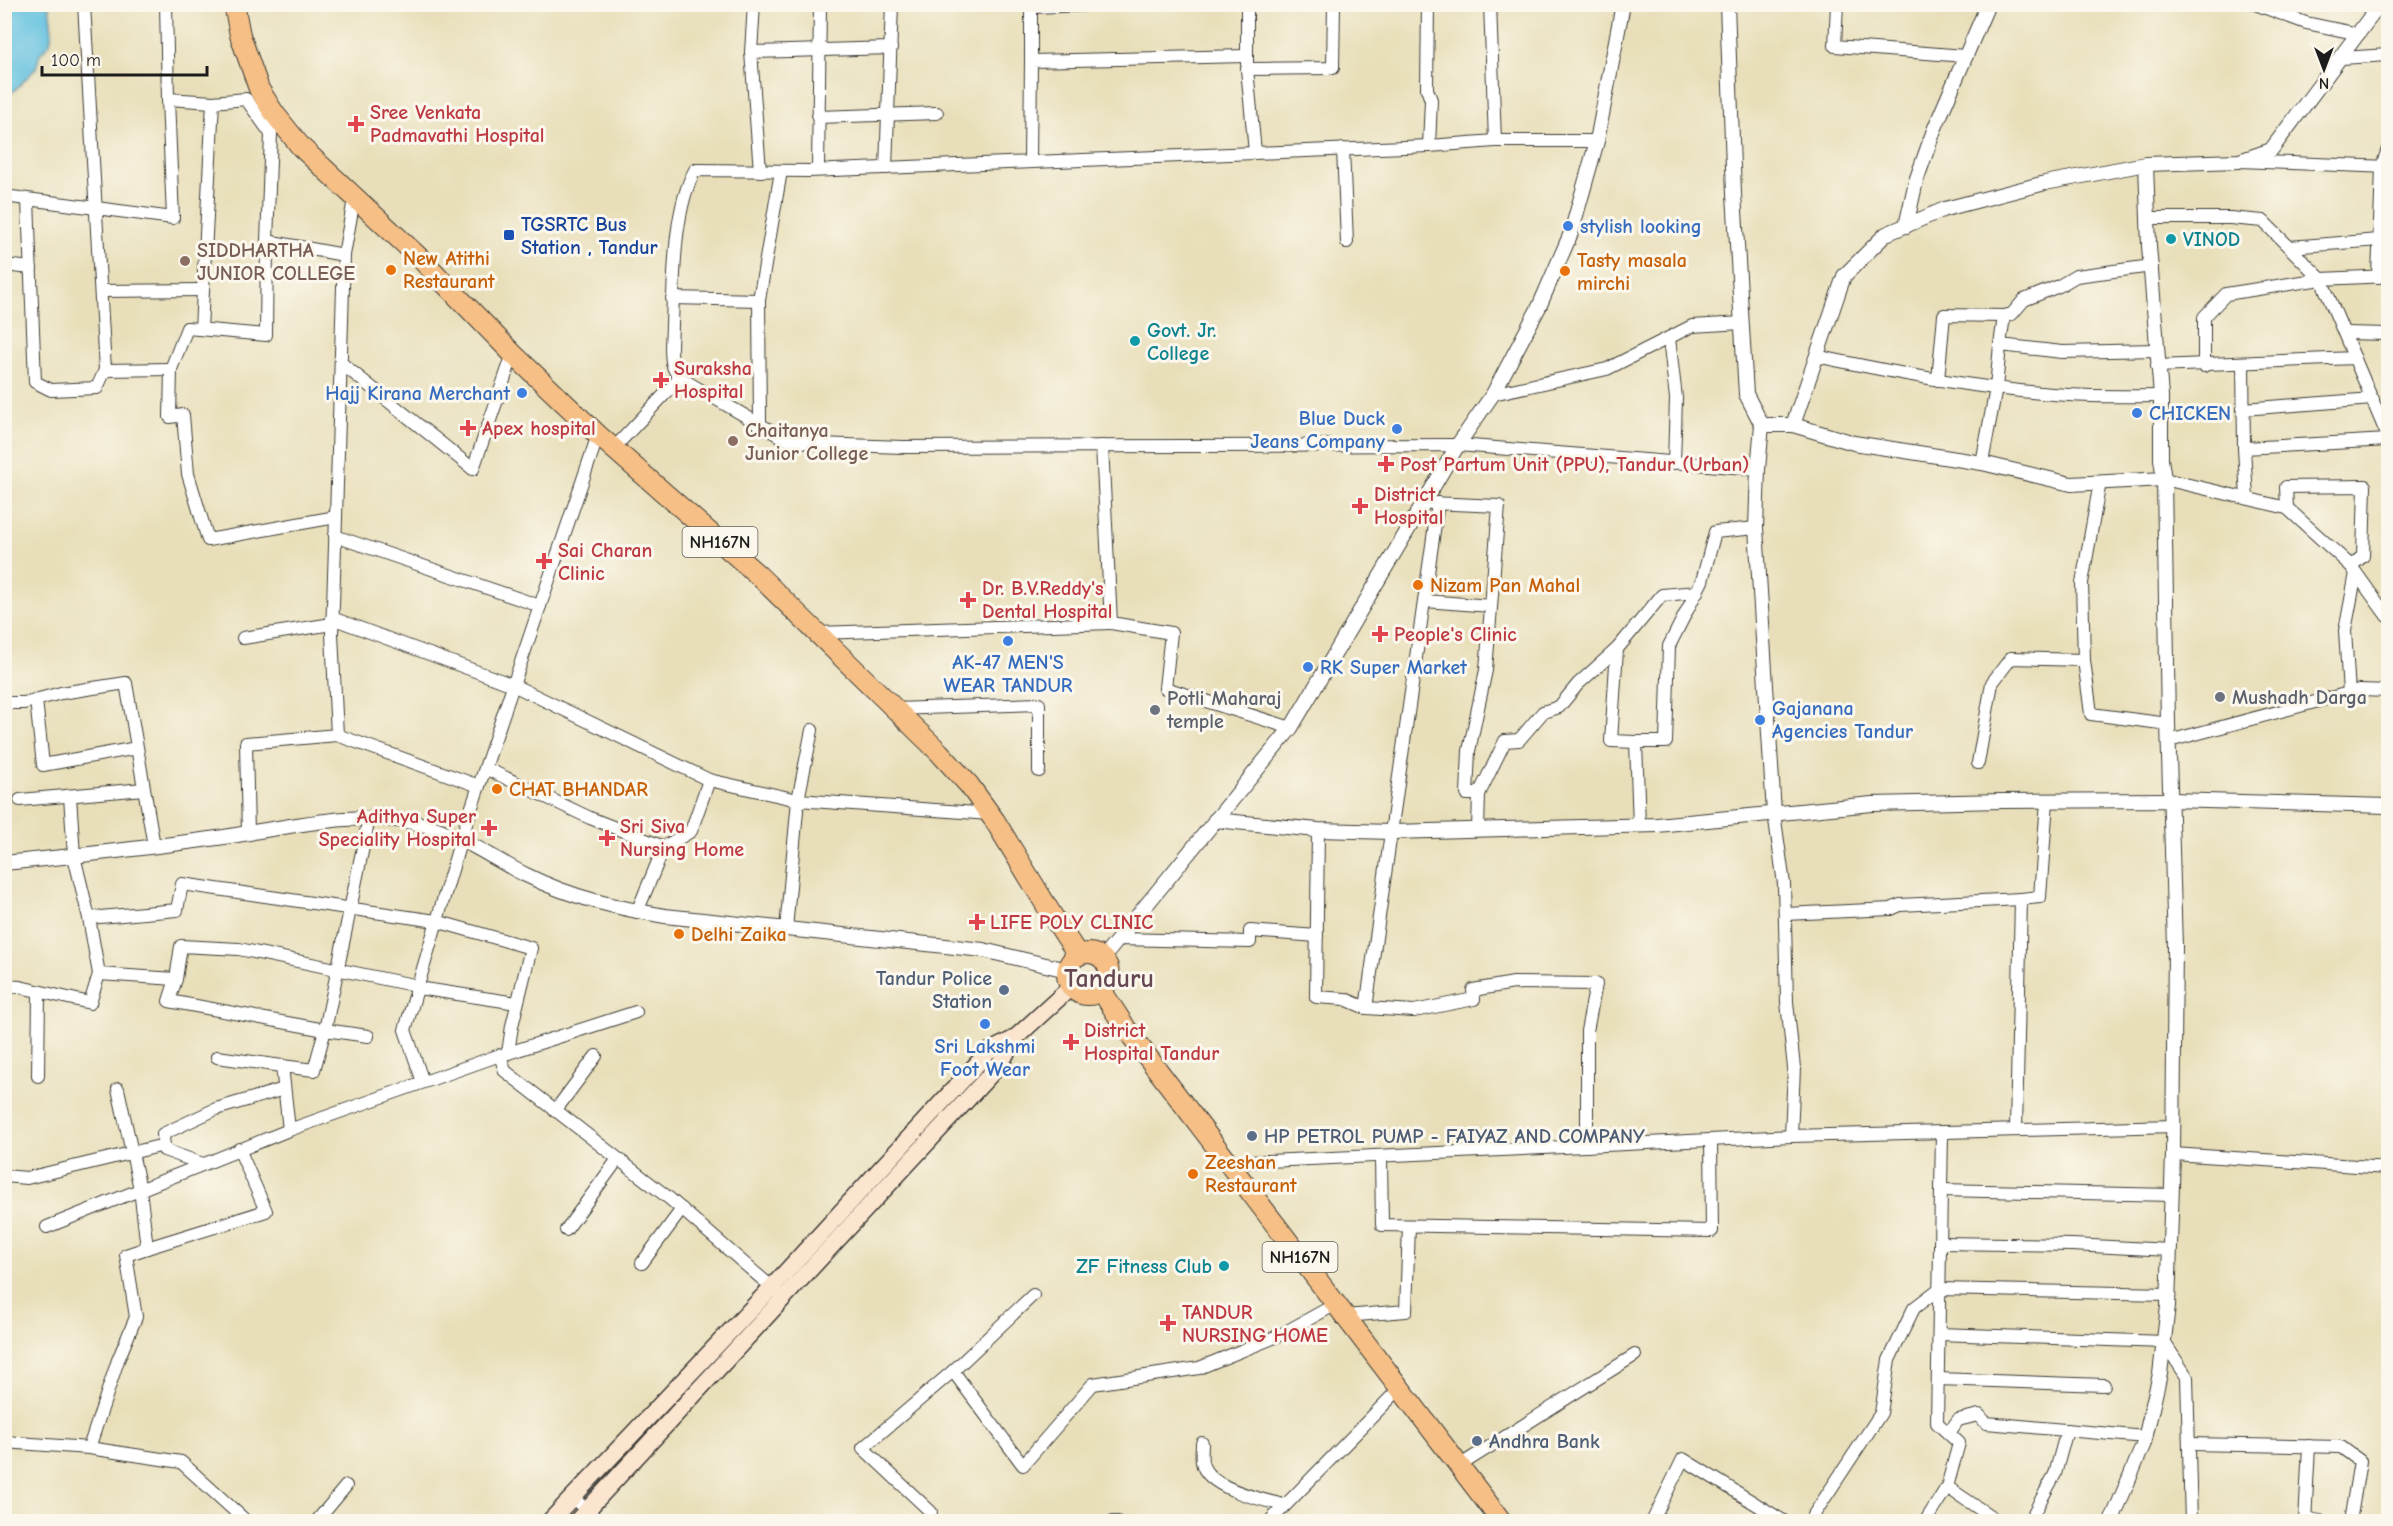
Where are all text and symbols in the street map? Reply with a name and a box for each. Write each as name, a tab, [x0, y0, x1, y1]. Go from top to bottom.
scale bar	[42, 39, 207, 77]
north arrow	[2294, 39, 2354, 99]
text: 100 m	[51, 50, 101, 71]
text: N	[2319, 74, 2329, 92]
place label: Sree Venkata Padmavathi Hospital	[370, 101, 545, 147]
marker: Sree Venkata Padmavathi Hospital	[347, 115, 365, 133]
place label: TGSRTC Bus Station , Tandur	[521, 213, 658, 259]
place label: stylish looking	[1580, 215, 1702, 238]
marker: stylish looking	[1561, 219, 1575, 233]
marker: TGSRTC Bus Station , Tandur	[502, 228, 516, 242]
place label: VINOD	[2183, 228, 2240, 251]
marker: VINOD	[2164, 232, 2178, 246]
place label: SIDDHARTHA JUNIOR COLLEGE	[197, 239, 355, 285]
place label: New Atithi Restaurant	[403, 247, 495, 293]
place label: Tasty masala mirchi	[1577, 249, 1687, 295]
marker: SIDDHARTHA JUNIOR COLLEGE	[178, 254, 192, 268]
marker: New Atithi Restaurant	[384, 263, 398, 277]
marker: Tasty masala mirchi	[1558, 264, 1572, 278]
place label: Govt. Jr. College	[1147, 319, 1216, 365]
marker: Govt. Jr. College	[1128, 334, 1142, 348]
place label: Suraksha Hospital	[674, 357, 752, 403]
marker: Suraksha Hospital	[652, 371, 670, 389]
place label: Hajj Kirana Merchant	[325, 382, 510, 405]
marker: Hajj Kirana Merchant	[515, 386, 529, 400]
place label: CHICKEN	[2149, 402, 2231, 425]
marker: CHICKEN	[2130, 406, 2144, 420]
place label: Blue Duck Jeans Company	[1250, 407, 1386, 453]
place label: Apex hospital	[482, 417, 596, 440]
marker: Apex hospital	[459, 419, 477, 437]
place label: Chaitanya Junior College	[745, 419, 869, 465]
marker: Blue Duck Jeans Company	[1390, 422, 1404, 436]
marker: Chaitanya Junior College	[726, 434, 740, 448]
place label: Post Partum Unit (PPU), Tandur (Urban)	[1400, 453, 1749, 476]
marker: Post Partum Unit (PPU), Tandur (Urban)	[1377, 455, 1395, 473]
place label: District Hospital	[1374, 483, 1443, 529]
marker: District Hospital	[1351, 497, 1369, 515]
road number: NH167N	[682, 527, 758, 557]
place label: Sai Charan Clinic	[558, 539, 652, 585]
marker: Sai Charan Clinic	[535, 552, 553, 570]
place label: Nizam Pan Mahal	[1430, 574, 1580, 597]
place label: Dr. B.V.Reddy's Dental Hospital	[982, 577, 1113, 623]
marker: Nizam Pan Mahal	[1411, 578, 1425, 592]
marker: Dr. B.V.Reddy's Dental Hospital	[959, 591, 977, 609]
place label: People's Clinic	[1394, 623, 1517, 646]
marker: People's Clinic	[1371, 625, 1389, 643]
marker: AK-47 MEN'S WEAR TANDUR	[1001, 634, 1015, 648]
place label: AK-47 MEN'S WEAR TANDUR	[944, 651, 1073, 697]
place label: RK Super Market	[1320, 656, 1467, 679]
marker: RK Super Market	[1301, 660, 1315, 674]
place label: Mushadh Darga	[2232, 686, 2367, 709]
place label: Potli Maharaj temple	[1166, 687, 1281, 733]
marker: Mushadh Darga	[2213, 690, 2227, 704]
place label: Gajanana Agencies Tandur	[1772, 697, 1913, 743]
marker: Potli Maharaj temple	[1148, 703, 1162, 717]
marker: Gajanana Agencies Tandur	[1753, 713, 1767, 727]
place label: CHAT BHANDAR	[509, 778, 648, 801]
marker: CHAT BHANDAR	[490, 782, 504, 796]
place label: Adithya Super Speciality Hospital	[319, 805, 476, 851]
place label: Sri Siva Nursing Home	[620, 815, 744, 861]
marker: Adithya Super Speciality Hospital	[480, 819, 498, 837]
marker: Sri Siva Nursing Home	[598, 829, 616, 847]
place label: LIFE POLY CLINIC	[990, 911, 1153, 934]
marker: LIFE POLY CLINIC	[968, 913, 986, 931]
place label: Delhi Zaika	[691, 923, 787, 946]
marker: Delhi Zaika	[672, 927, 686, 941]
district label: Tanduru	[1064, 964, 1154, 994]
place label: Tandur Police Station	[876, 967, 992, 1013]
marker: Tandur Police Station	[997, 983, 1011, 997]
marker: Sri Lakshmi Foot Wear	[978, 1017, 992, 1031]
place label: District Hospital Tandur	[1084, 1019, 1219, 1065]
marker: District Hospital Tandur	[1062, 1033, 1080, 1051]
place label: Sri Lakshmi Foot Wear	[935, 1035, 1035, 1081]
place label: HP PETROL PUMP - FAIYAZ AND COMPANY	[1264, 1125, 1645, 1148]
marker: HP PETROL PUMP - FAIYAZ AND COMPANY	[1245, 1129, 1259, 1143]
place label: Zeeshan Restaurant	[1205, 1151, 1297, 1197]
marker: Zeeshan Restaurant	[1186, 1167, 1200, 1181]
road number: NH167N	[1262, 1242, 1338, 1272]
place label: ZF Fitness Club	[1076, 1255, 1212, 1278]
marker: ZF Fitness Club	[1217, 1259, 1231, 1273]
place label: TANDUR NURSING HOME	[1182, 1301, 1328, 1347]
marker: TANDUR NURSING HOME	[1159, 1314, 1177, 1332]
place label: Andhra Bank	[1489, 1430, 1600, 1453]
marker: Andhra Bank	[1470, 1434, 1484, 1448]

